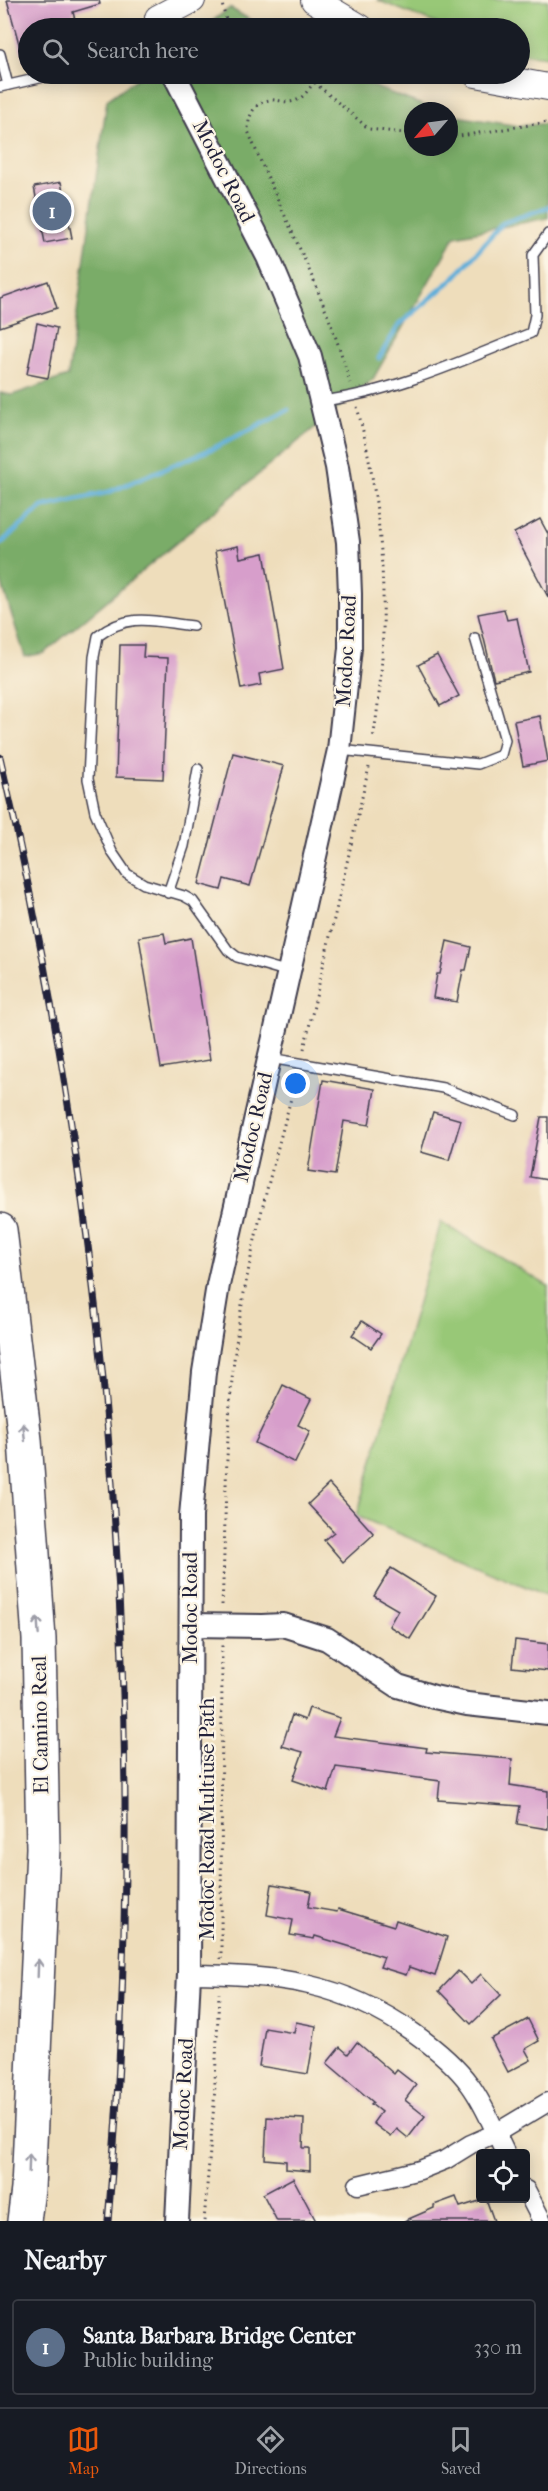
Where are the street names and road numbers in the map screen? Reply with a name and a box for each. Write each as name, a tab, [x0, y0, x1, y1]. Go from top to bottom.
street label: Modoc Road	[188, 116, 260, 227]
street label: Modoc Road	[331, 594, 361, 708]
street label: Modoc Road	[229, 1069, 277, 1184]
street label: Modoc Road	[178, 1551, 202, 1664]
street label: El Camino Real	[27, 1655, 53, 1795]
street label: Modoc Road Multiuse Path	[195, 1697, 219, 1940]
street label: Modoc Road	[168, 2037, 198, 2151]

